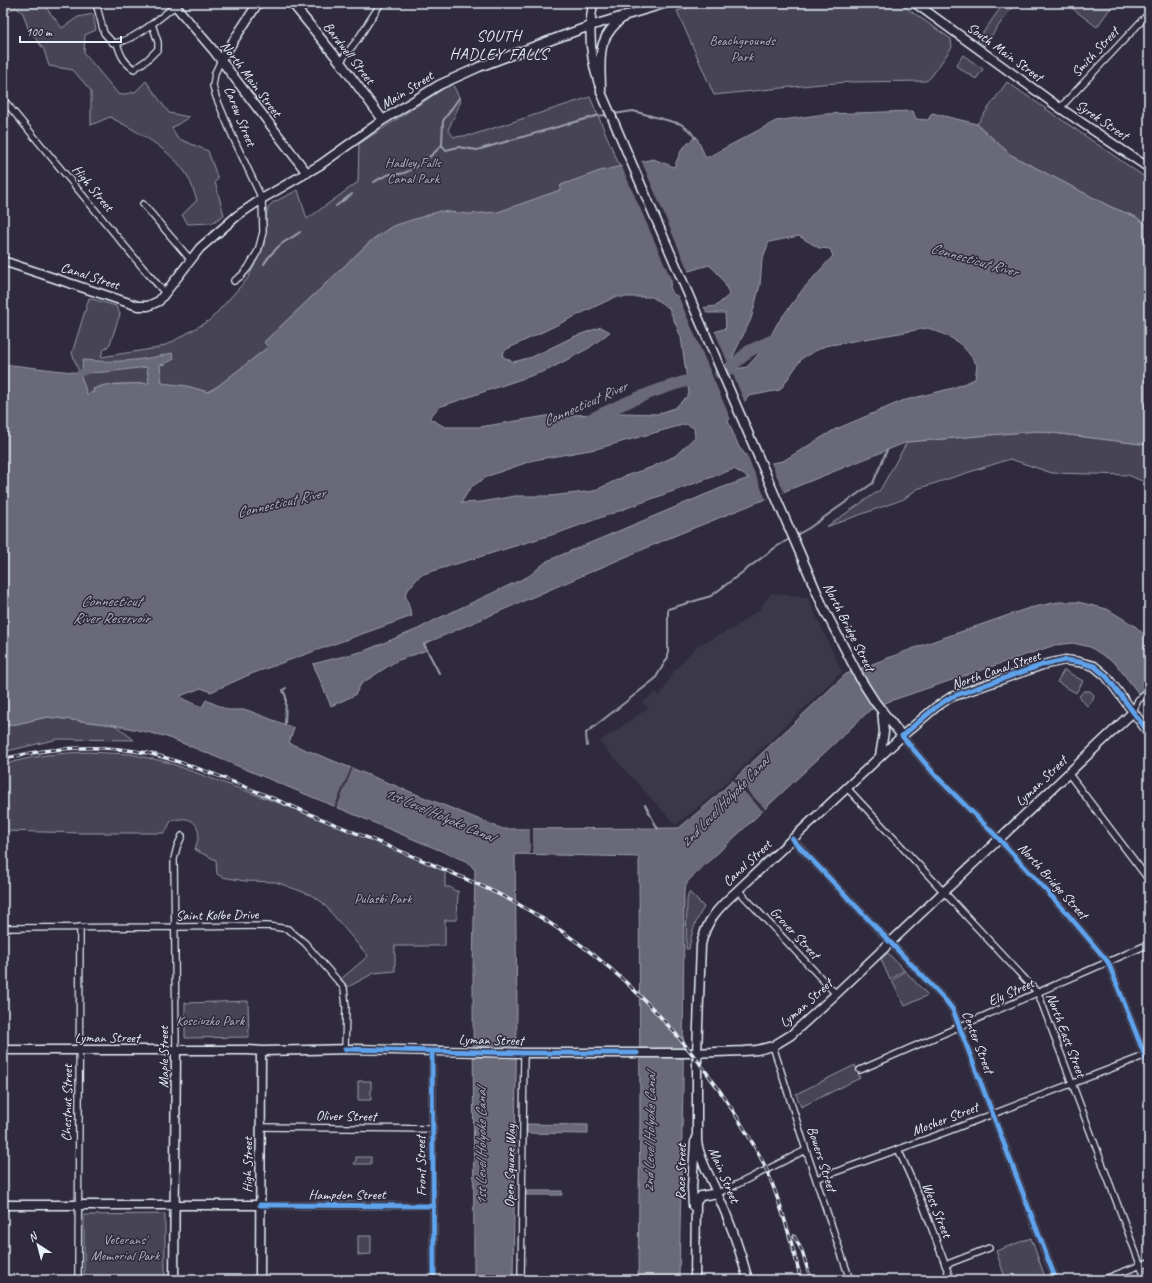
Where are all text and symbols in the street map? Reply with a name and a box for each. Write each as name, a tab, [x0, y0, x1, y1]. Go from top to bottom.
scale bar	[20, 18, 121, 44]
street label: Bardwell Street	[320, 19, 379, 88]
street label: South Main Street	[964, 19, 1048, 86]
street label: Smith Street	[1068, 22, 1124, 80]
text: 100 m	[26, 24, 53, 40]
district label: SOUTH HADLEY FALLS	[450, 26, 551, 64]
park label: Beachgrounds Park	[709, 32, 776, 65]
street label: North Main Street	[217, 38, 286, 121]
street label: Main Street	[378, 67, 438, 113]
street label: Carew Street	[220, 84, 260, 150]
street label: Syrek Street	[1073, 96, 1133, 145]
park label: Hadley Falls Canal Park	[385, 154, 442, 187]
street label: High Street	[69, 161, 118, 216]
water label: Connecticut River	[928, 239, 1022, 282]
street label: Canal Street	[59, 259, 123, 294]
water label: Connecticut River	[540, 376, 632, 431]
water label: Connecticut River	[235, 483, 329, 522]
street label: North Bridge Street	[820, 580, 880, 676]
water label: Connecticut River Reservoir	[73, 592, 152, 628]
street label: North Canal Street	[949, 646, 1044, 693]
water label: 2nd Level Holyoke Canal	[676, 748, 777, 852]
street label: Lyman Street	[1012, 751, 1072, 810]
water label: 1st Level Holyoke Canal	[381, 783, 502, 849]
street label: Canal Street	[719, 835, 776, 890]
street label: North Bridge Street	[1014, 839, 1093, 924]
park label: Pulaski Park	[354, 890, 413, 907]
street label: Grover Street	[767, 903, 825, 964]
street label: Saint Kolbe Drive	[176, 906, 260, 924]
street label: Lyman Street	[776, 973, 838, 1031]
street label: Ely Street	[986, 974, 1038, 1010]
street label: North East Street	[1042, 991, 1090, 1081]
street label: Center Street	[958, 1008, 999, 1078]
park label: Kosciuzko Park	[176, 1012, 245, 1029]
street label: Maple Street	[155, 1025, 172, 1088]
street label: Lyman Street	[74, 1029, 142, 1046]
street label: Lyman Street	[458, 1031, 526, 1049]
street label: Chestnut Street	[58, 1063, 76, 1142]
water label: 2nd Level Holyoke Canal	[639, 1067, 661, 1193]
water label: 1st Level Holyoke Canal	[472, 1083, 491, 1206]
street label: Mosher Street	[909, 1098, 983, 1139]
street label: Oliver Street	[316, 1107, 379, 1125]
street label: Open Square Way	[501, 1123, 519, 1208]
street label: Bowers Street	[803, 1124, 841, 1196]
street label: Front Street	[412, 1133, 430, 1197]
street label: High Street	[239, 1136, 256, 1193]
street label: Race Street	[672, 1142, 690, 1200]
street label: Main Street	[705, 1145, 744, 1207]
street label: West Street	[918, 1180, 956, 1241]
street label: Hampden Street	[308, 1186, 387, 1203]
north arrow	[18, 1225, 58, 1265]
text: N	[25, 1228, 41, 1245]
park label: Veterans' Memorial Park	[91, 1231, 160, 1264]

